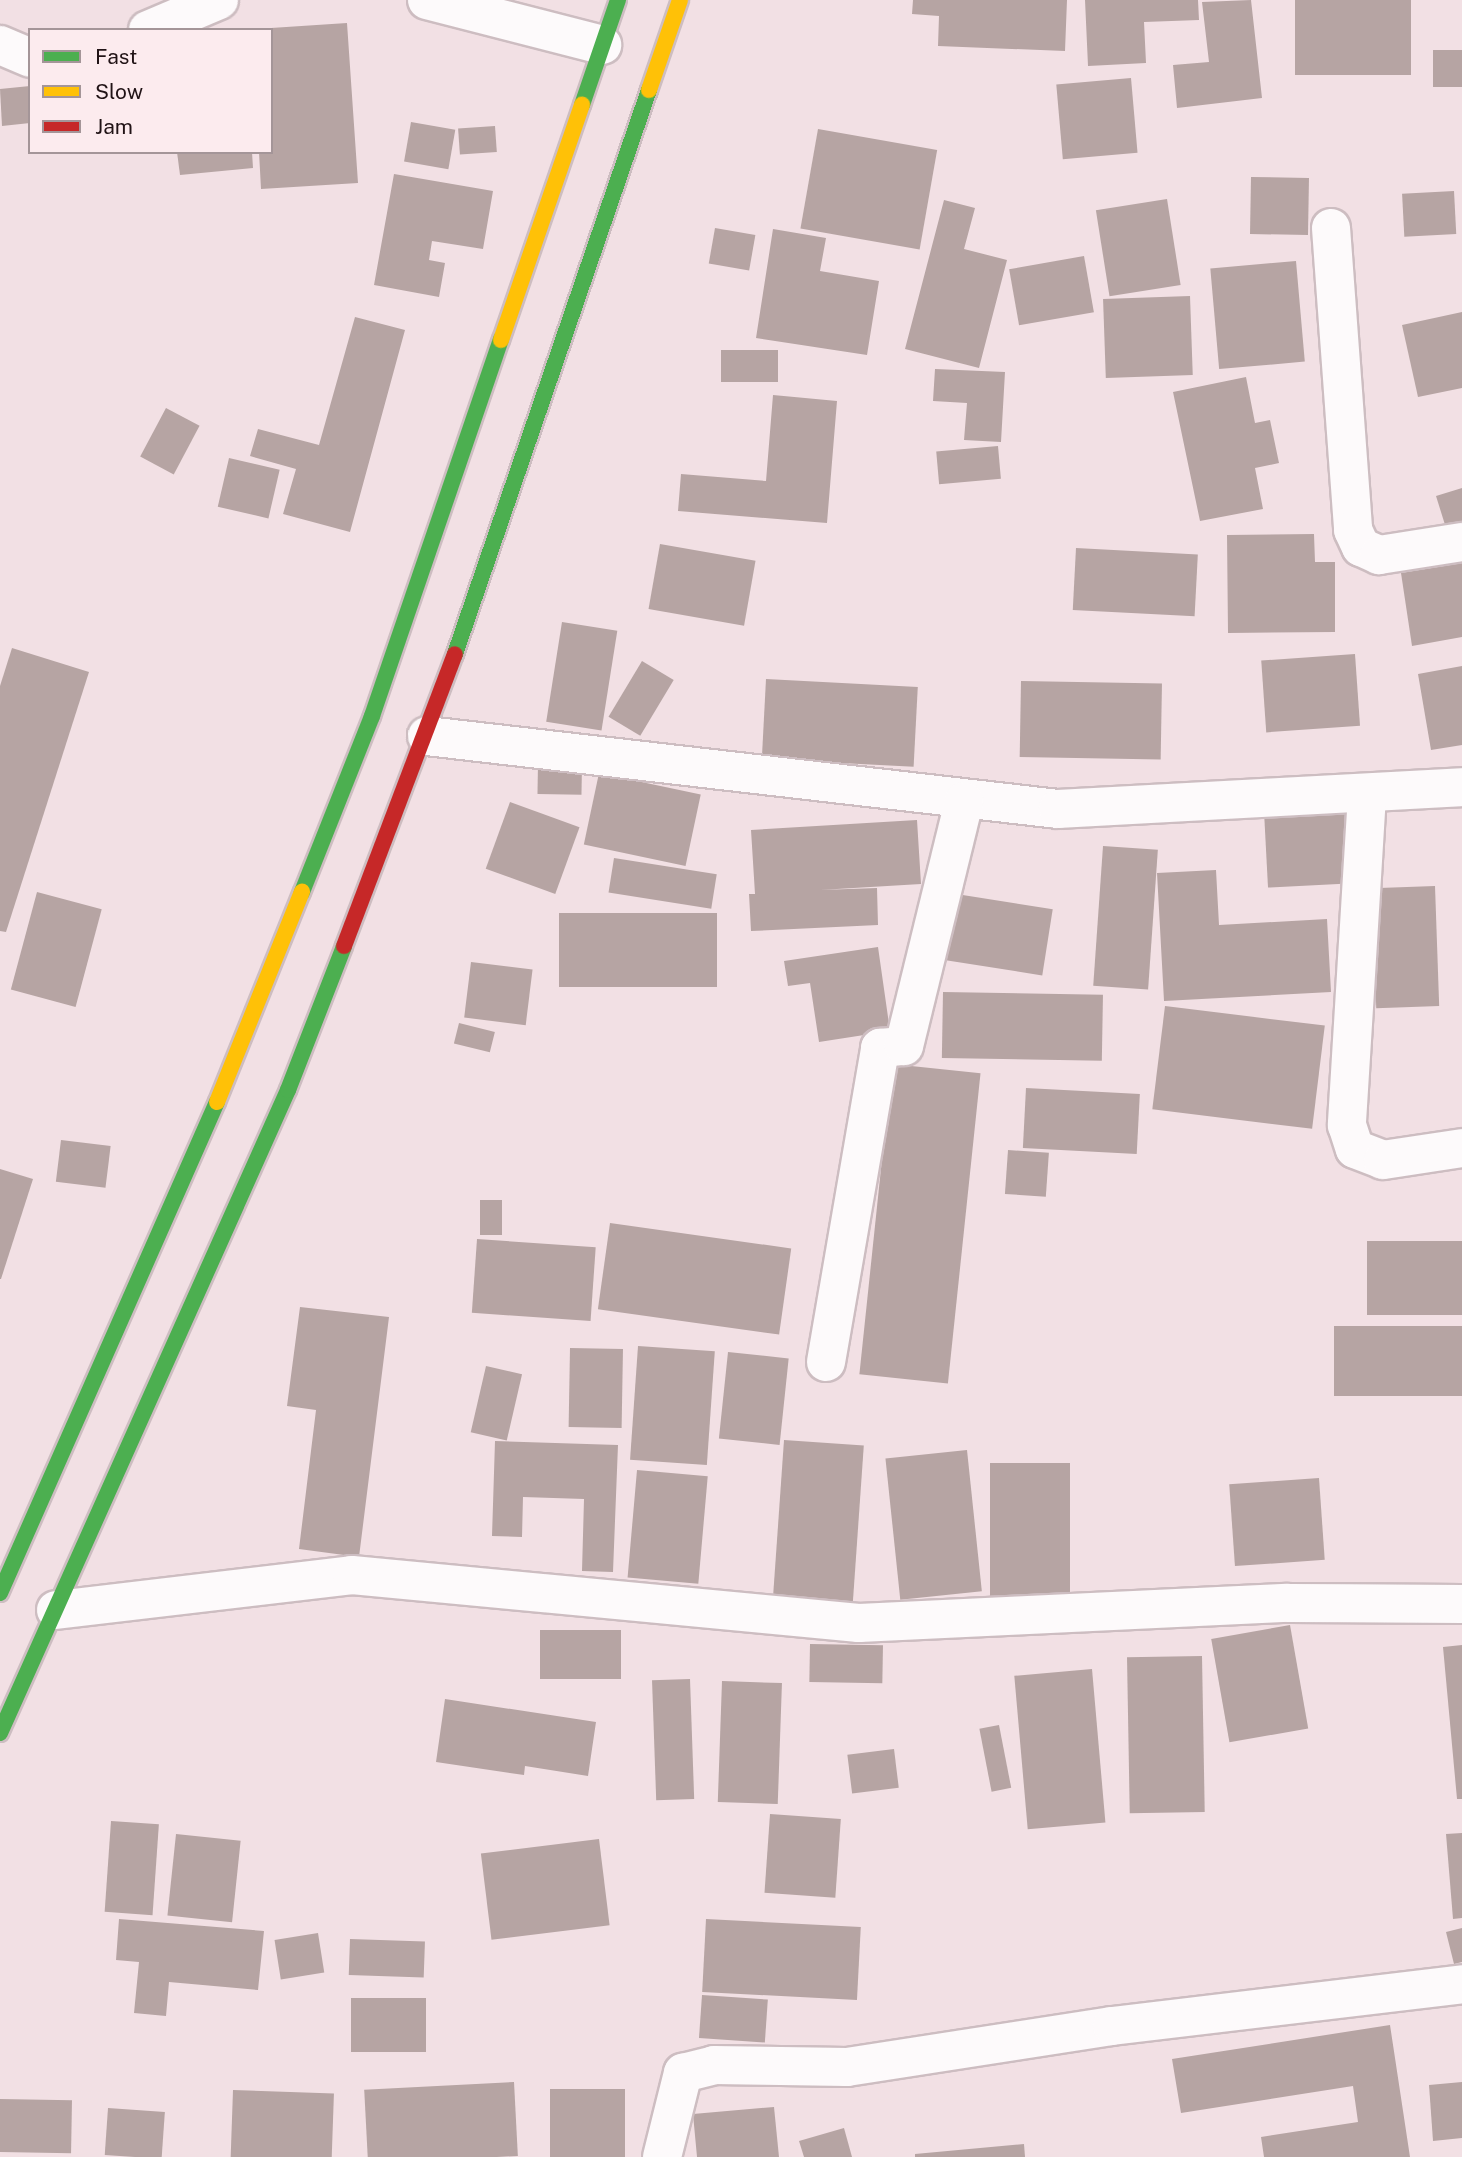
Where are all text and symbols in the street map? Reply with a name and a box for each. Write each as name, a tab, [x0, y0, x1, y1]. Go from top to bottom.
legend	[28, 28, 273, 154]
text: Fast	[95, 44, 137, 69]
text: Slow	[95, 79, 143, 104]
text: Jam	[95, 114, 133, 139]

